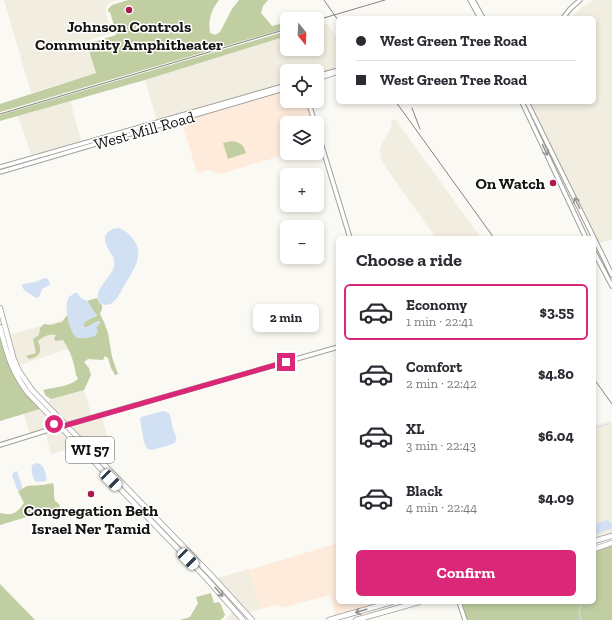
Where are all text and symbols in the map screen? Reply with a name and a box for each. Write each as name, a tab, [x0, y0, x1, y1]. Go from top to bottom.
marker: Johnson Controls Community Amphitheater	[124, 5, 134, 15]
north arrow	[280, 12, 324, 56]
map controls	[280, 12, 324, 264]
place label: Johnson Controls Community Amphitheater	[35, 17, 223, 54]
text: West Green Tree Road	[380, 32, 527, 50]
button: locate	[280, 64, 324, 108]
text: West Green Tree Road	[380, 71, 527, 89]
street label: West Mill Road	[92, 107, 197, 154]
button: layers	[280, 116, 324, 160]
one-way arrow	[542, 143, 549, 155]
button: +	[280, 168, 324, 212]
place label: On Watch	[475, 174, 546, 193]
marker: On Watch	[548, 178, 558, 188]
one-way arrow	[572, 197, 580, 209]
button: −	[280, 220, 324, 264]
text: Choose a ride	[356, 249, 462, 271]
icon: car	[358, 294, 394, 330]
text: Economy	[406, 296, 467, 314]
text: $3.55	[540, 303, 574, 321]
callout: 2 min	[253, 304, 319, 332]
text: 2 min	[270, 310, 302, 325]
text: 1 min · 22:41	[406, 314, 473, 329]
route end	[277, 353, 295, 371]
icon: car	[358, 356, 394, 392]
text: Comfort	[406, 358, 462, 376]
text: $4.80	[538, 365, 574, 383]
text: 2 min · 22:42	[406, 376, 477, 391]
route start	[45, 415, 63, 433]
icon: car	[358, 418, 394, 454]
text: XL	[406, 420, 424, 438]
text: $6.04	[538, 427, 574, 445]
road number: WI 57	[66, 437, 114, 463]
text: 3 min · 22:43	[406, 438, 476, 453]
car	[98, 467, 124, 493]
icon: car	[358, 480, 394, 516]
text: Black	[406, 482, 443, 500]
marker: Congregation Beth Israel Ner Tamid	[86, 489, 96, 499]
text: $4.09	[538, 489, 574, 507]
text: 4 min · 22:44	[406, 500, 477, 515]
place label: Congregation Beth Israel Ner Tamid	[24, 501, 159, 538]
car	[175, 546, 201, 572]
button: Confirm	[356, 550, 576, 596]
one-way arrow	[214, 587, 223, 597]
one-way arrow	[355, 608, 368, 615]

